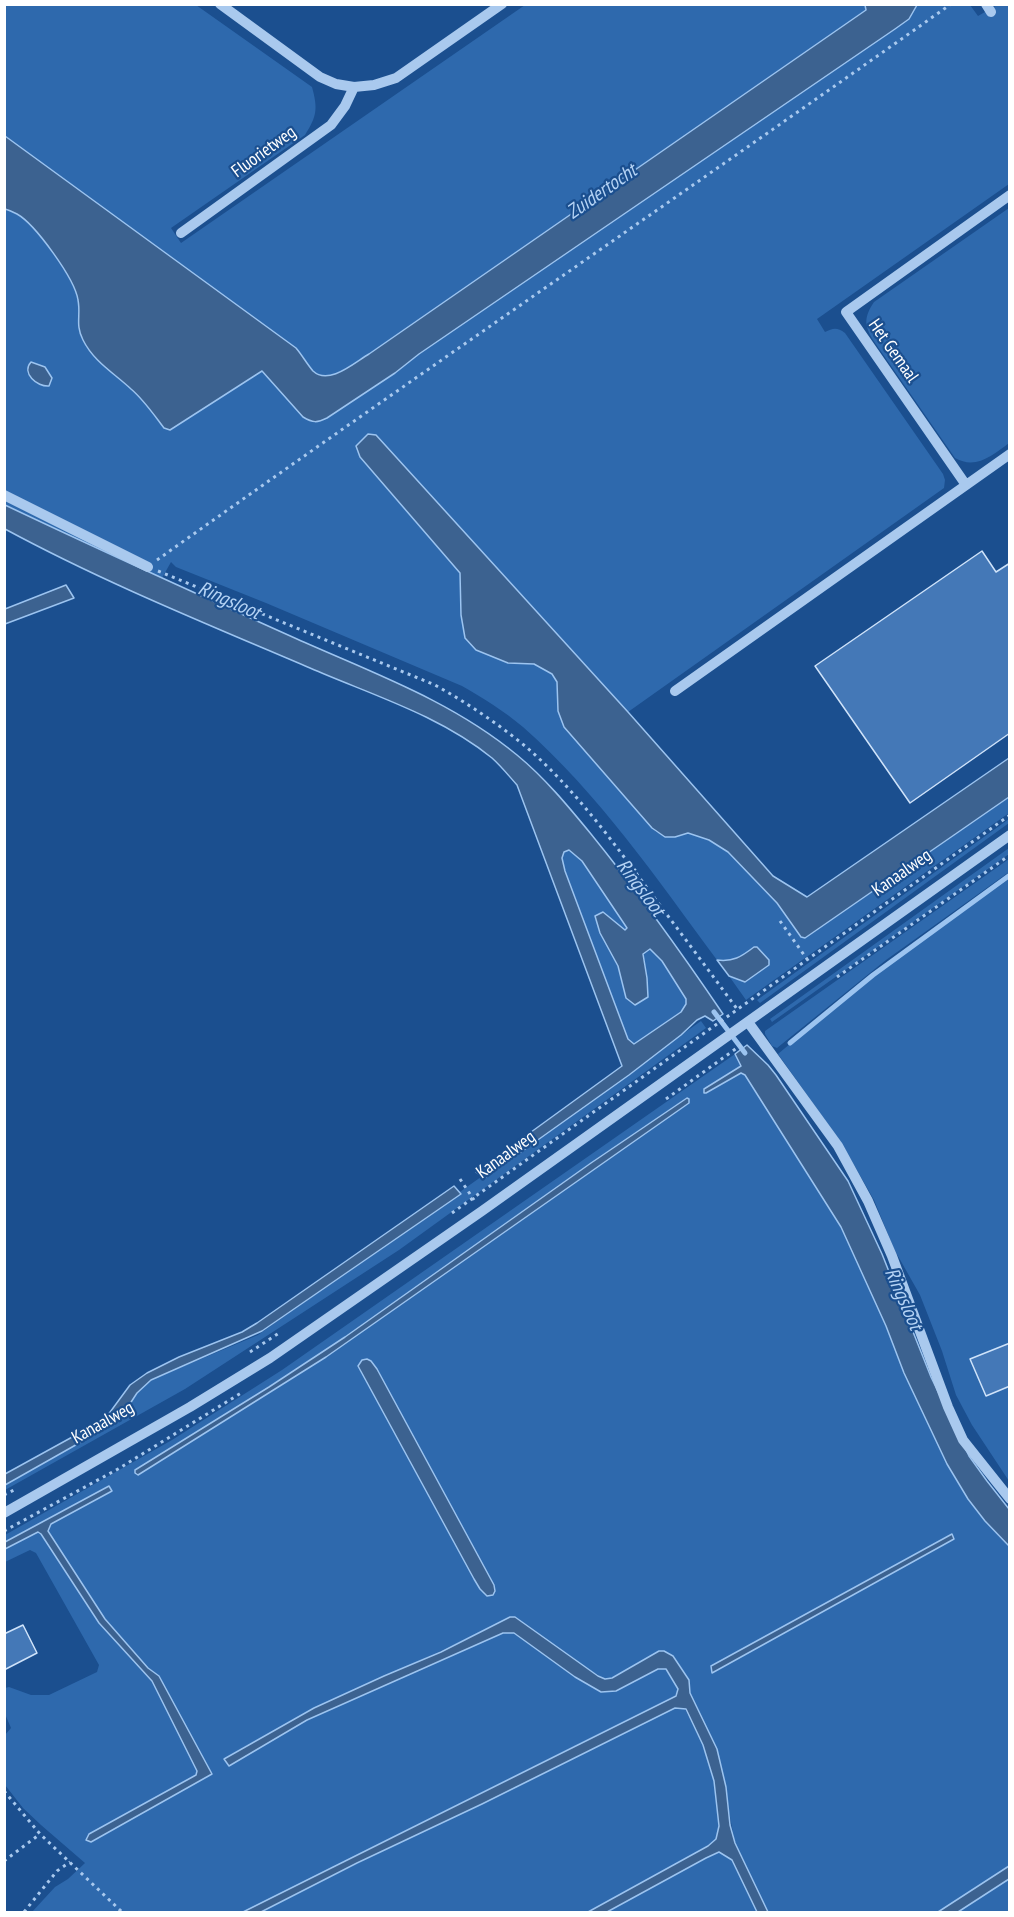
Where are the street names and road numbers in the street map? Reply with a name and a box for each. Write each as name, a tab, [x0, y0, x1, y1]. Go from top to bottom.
street label: Fluorietweg	[228, 122, 300, 182]
street label: Het Gemaal	[863, 315, 923, 387]
street label: Kanaalweg	[868, 845, 936, 901]
street label: Kanaalweg	[472, 1126, 540, 1184]
street label: Kanaalweg	[68, 1397, 138, 1449]

